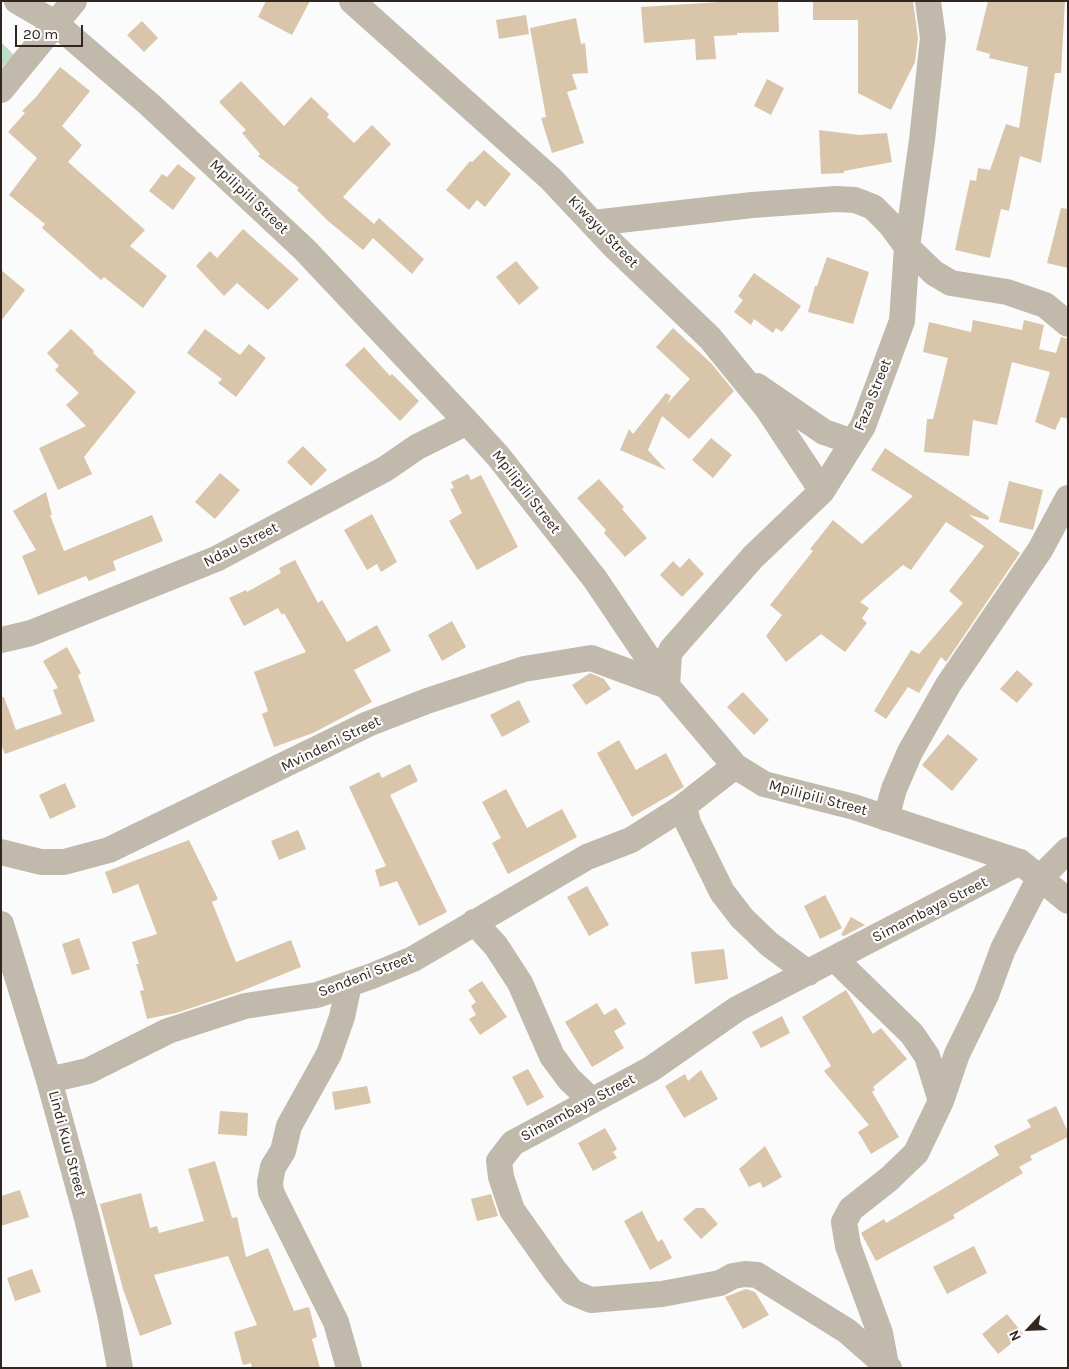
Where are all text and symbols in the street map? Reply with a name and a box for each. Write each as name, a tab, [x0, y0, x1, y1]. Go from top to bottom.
scale bar	[18, 15, 85, 47]
text: 20 m	[23, 25, 58, 43]
street label: Mpilipili Street	[206, 156, 292, 238]
street label: Kiwayu Street	[564, 192, 642, 272]
street label: Faza Street	[850, 356, 896, 434]
street label: Mpilipili Street	[488, 447, 564, 537]
street label: Ndau Street	[201, 519, 281, 571]
street label: Mvindeni Street	[278, 712, 384, 776]
street label: Mpilipili Street	[767, 776, 869, 820]
street label: Simambaya Street	[869, 873, 991, 947]
street label: Sendeni Street	[316, 949, 416, 1001]
street label: Simambaya Street	[518, 1070, 638, 1146]
street label: Lindi Kuu Street	[44, 1089, 90, 1199]
north arrow	[1004, 1304, 1054, 1354]
text: N	[1005, 1327, 1025, 1344]

